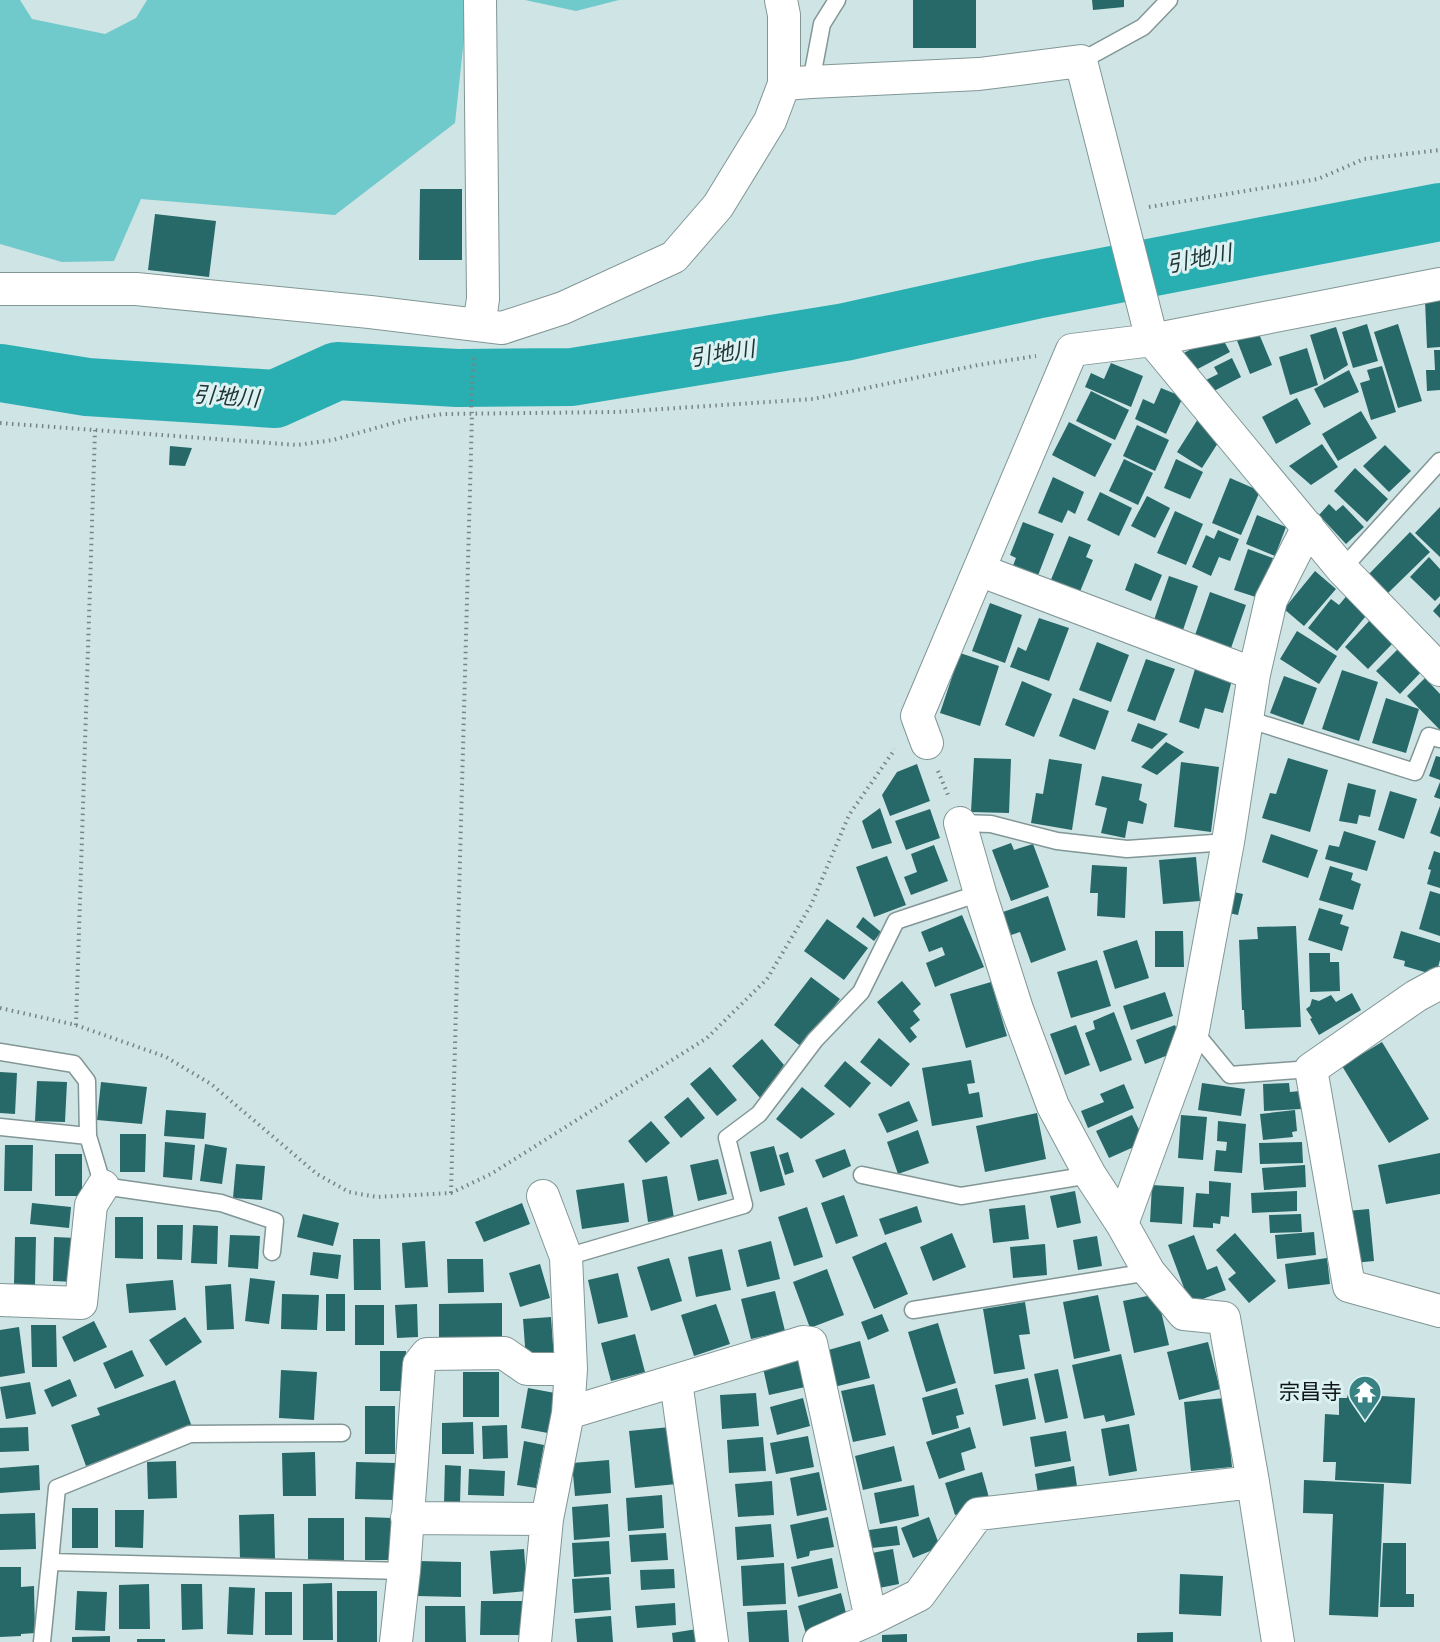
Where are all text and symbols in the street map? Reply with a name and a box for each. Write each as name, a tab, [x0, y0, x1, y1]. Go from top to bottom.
water label: 引地川	[1164, 240, 1236, 277]
water label: 引地川	[688, 336, 759, 371]
water label: 引地川	[192, 382, 262, 411]
temple icon: 宗昌寺	[1347, 1374, 1383, 1421]
place label: 宗昌寺	[1279, 1380, 1342, 1404]

